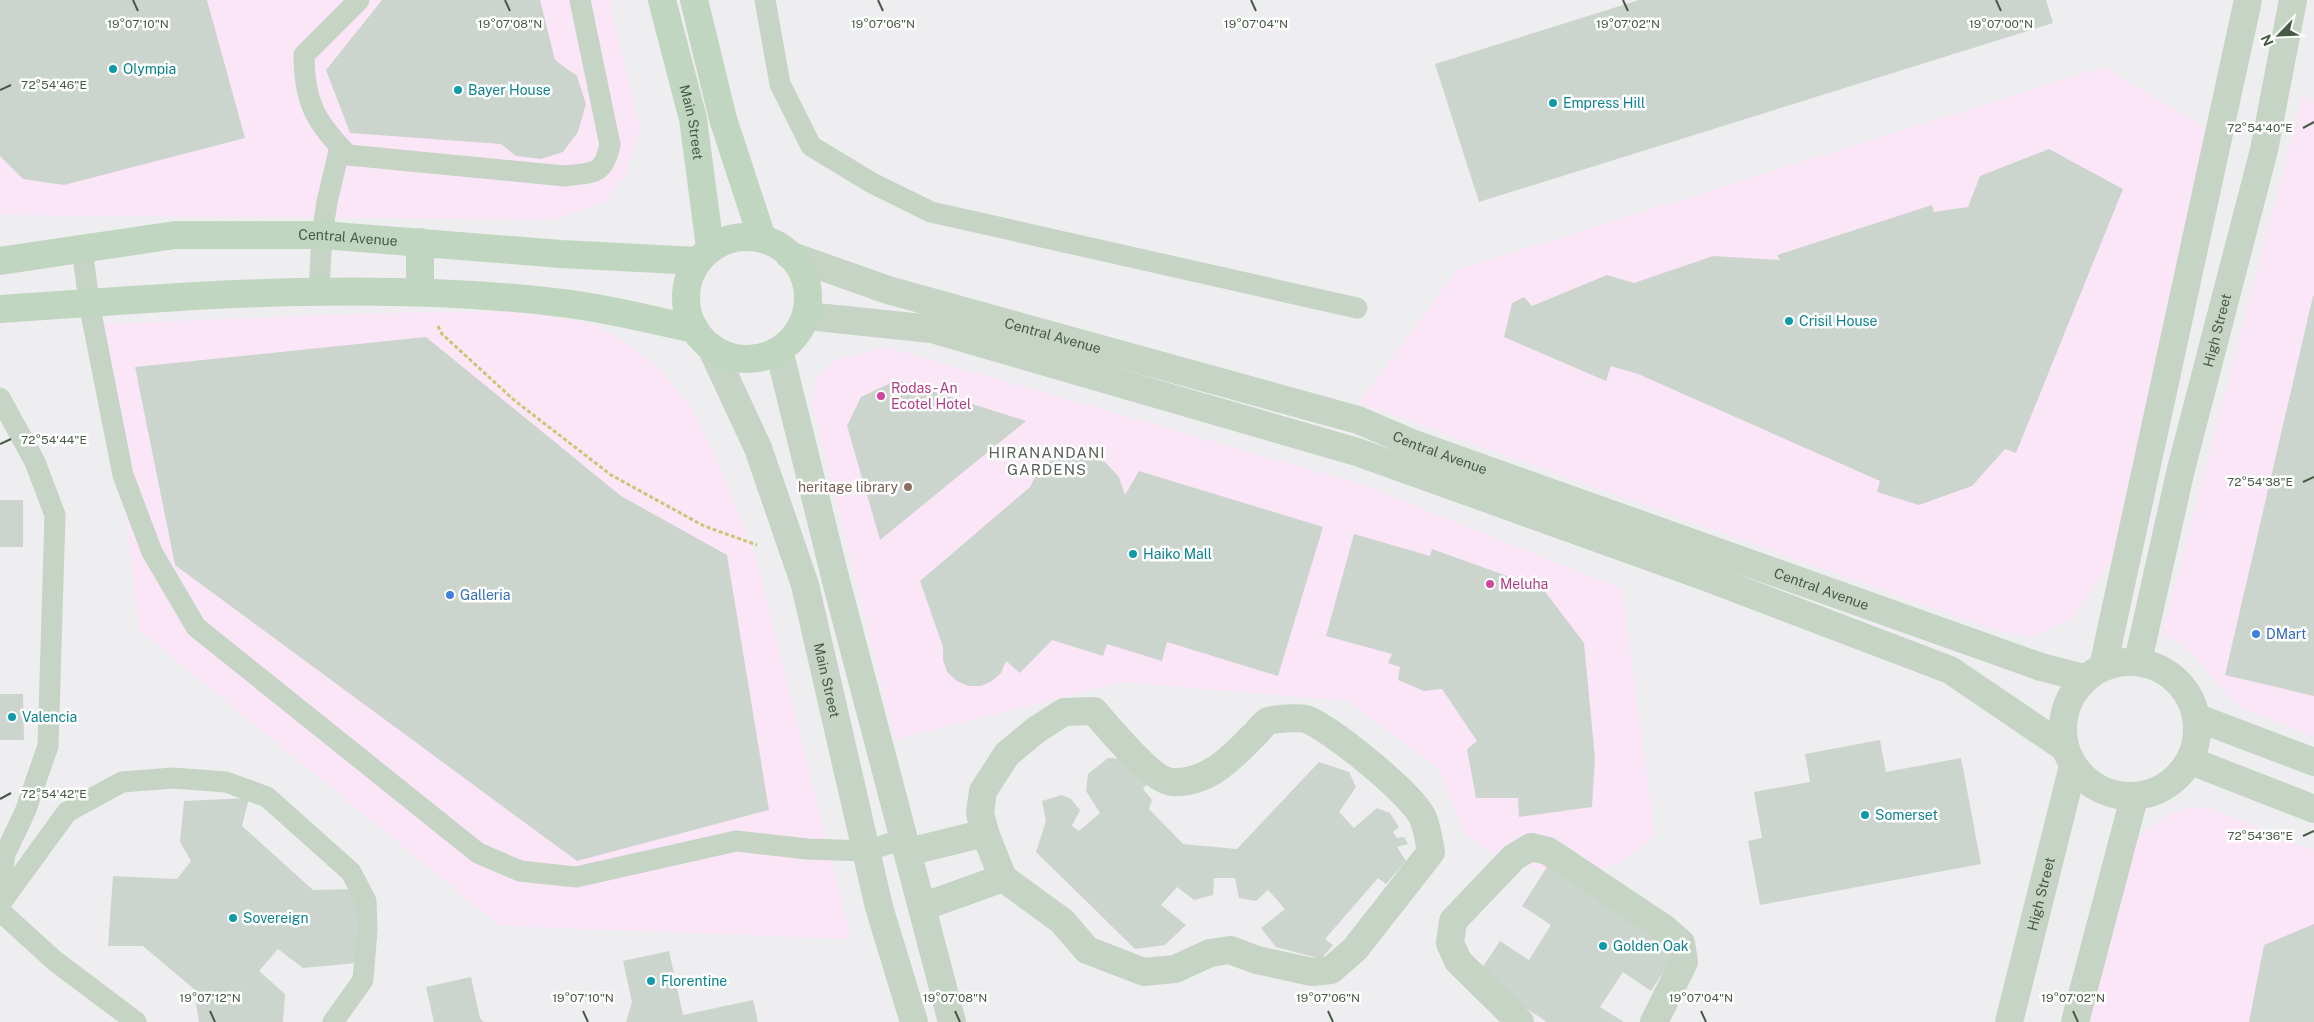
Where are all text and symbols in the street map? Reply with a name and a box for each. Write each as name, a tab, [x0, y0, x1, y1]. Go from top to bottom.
north arrow	[2254, 10, 2304, 60]
text: 19°07'10"N	[107, 17, 169, 31]
text: 19°07'08"N	[478, 17, 542, 31]
text: 19°07'06"N	[851, 17, 915, 31]
text: 19°07'04"N	[1224, 17, 1288, 31]
text: 19°07'02"N	[1596, 17, 1660, 31]
text: 19°07'00"N	[1969, 17, 2033, 31]
text: N	[2258, 32, 2277, 49]
place label: Olympia	[123, 61, 176, 77]
marker: Olympia	[107, 63, 119, 75]
text: 72°54'46"E	[21, 78, 87, 92]
place label: Bayer House	[468, 82, 551, 98]
street label: Main Street	[676, 83, 706, 161]
marker: Bayer House	[452, 84, 464, 96]
place label: Empress Hill	[1563, 95, 1645, 111]
marker: Empress Hill	[1547, 97, 1559, 109]
text: 72°54'40"E	[2227, 121, 2293, 135]
street label: Central Avenue	[298, 227, 398, 249]
street label: High Street	[2200, 292, 2234, 369]
place label: Crisil House	[1799, 313, 1878, 329]
street label: Central Avenue	[1003, 315, 1103, 357]
marker: Crisil House	[1783, 315, 1795, 327]
place label: Rodas - An Ecotel Hotel	[891, 380, 971, 412]
marker: Rodas - An Ecotel Hotel	[875, 390, 887, 402]
street label: Central Avenue	[1390, 428, 1489, 477]
text: 72°54'44"E	[21, 433, 87, 447]
district label: HIRANANDANI GARDENS	[988, 444, 1106, 478]
text: 72°54'38"E	[2227, 475, 2293, 489]
place label: heritage library	[798, 479, 899, 495]
marker: heritage library	[902, 481, 914, 493]
place label: Haiko Mall	[1143, 546, 1212, 562]
marker: Haiko Mall	[1127, 548, 1139, 560]
street label: Central Avenue	[1772, 565, 1871, 613]
place label: Meluha	[1500, 576, 1548, 592]
marker: Meluha	[1484, 578, 1496, 590]
place label: Galleria	[460, 587, 511, 603]
marker: Galleria	[444, 589, 456, 601]
place label: DMart	[2266, 626, 2307, 642]
marker: DMart	[2250, 628, 2262, 640]
street label: Main Street	[811, 641, 843, 719]
place label: Valencia	[22, 709, 77, 725]
marker: Valencia	[6, 711, 18, 723]
text: 72°54'42"E	[21, 787, 87, 801]
place label: Somerset	[1875, 807, 1938, 823]
marker: Somerset	[1859, 809, 1871, 821]
text: 72°54'36"E	[2227, 829, 2293, 843]
street label: High Street	[2024, 855, 2058, 932]
place label: Sovereign	[243, 910, 309, 926]
marker: Sovereign	[227, 912, 239, 924]
place label: Golden Oak	[1613, 938, 1689, 954]
marker: Golden Oak	[1597, 940, 1609, 952]
place label: Florentine	[661, 973, 727, 989]
marker: Florentine	[645, 975, 657, 987]
text: 19°07'12"N	[179, 991, 241, 1005]
text: 19°07'10"N	[552, 991, 614, 1005]
text: 19°07'08"N	[923, 991, 987, 1005]
text: 19°07'06"N	[1296, 991, 1360, 1005]
text: 19°07'04"N	[1669, 991, 1733, 1005]
text: 19°07'02"N	[2041, 991, 2105, 1005]

